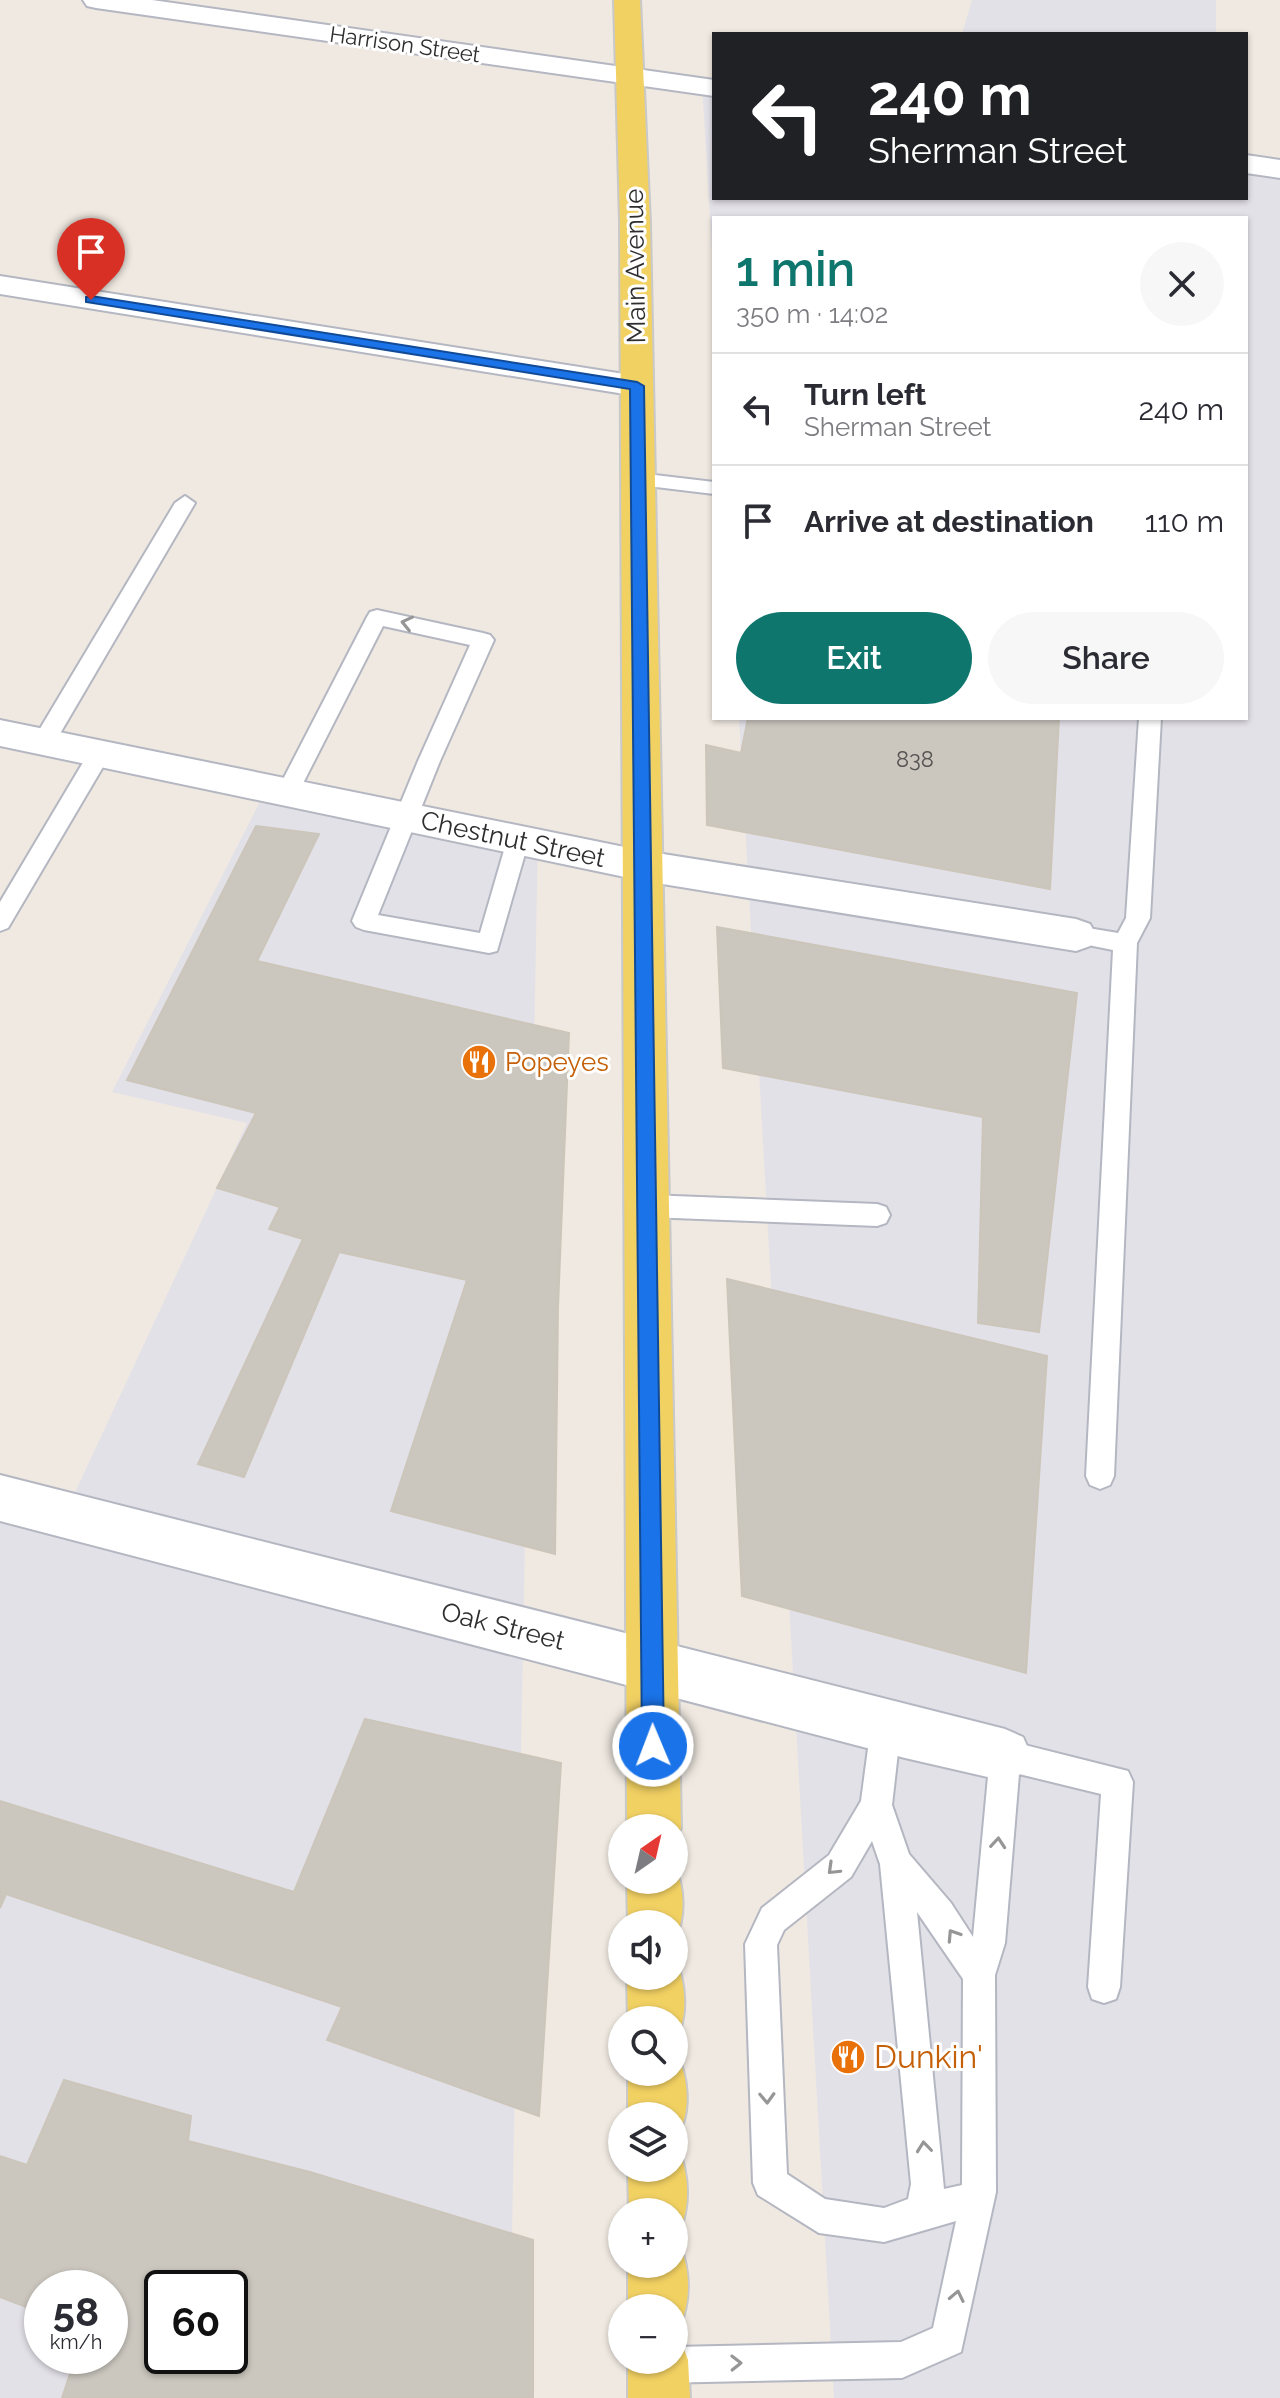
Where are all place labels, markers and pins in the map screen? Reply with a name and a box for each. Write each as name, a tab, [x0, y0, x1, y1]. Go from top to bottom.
pin	[57, 218, 125, 300]
restaurant icon: Popeyes	[460, 1043, 498, 1081]
place label: Popeyes	[505, 1047, 609, 1077]
restaurant icon: Dunkin'	[829, 2038, 867, 2076]
place label: Dunkin'	[874, 2038, 983, 2075]

